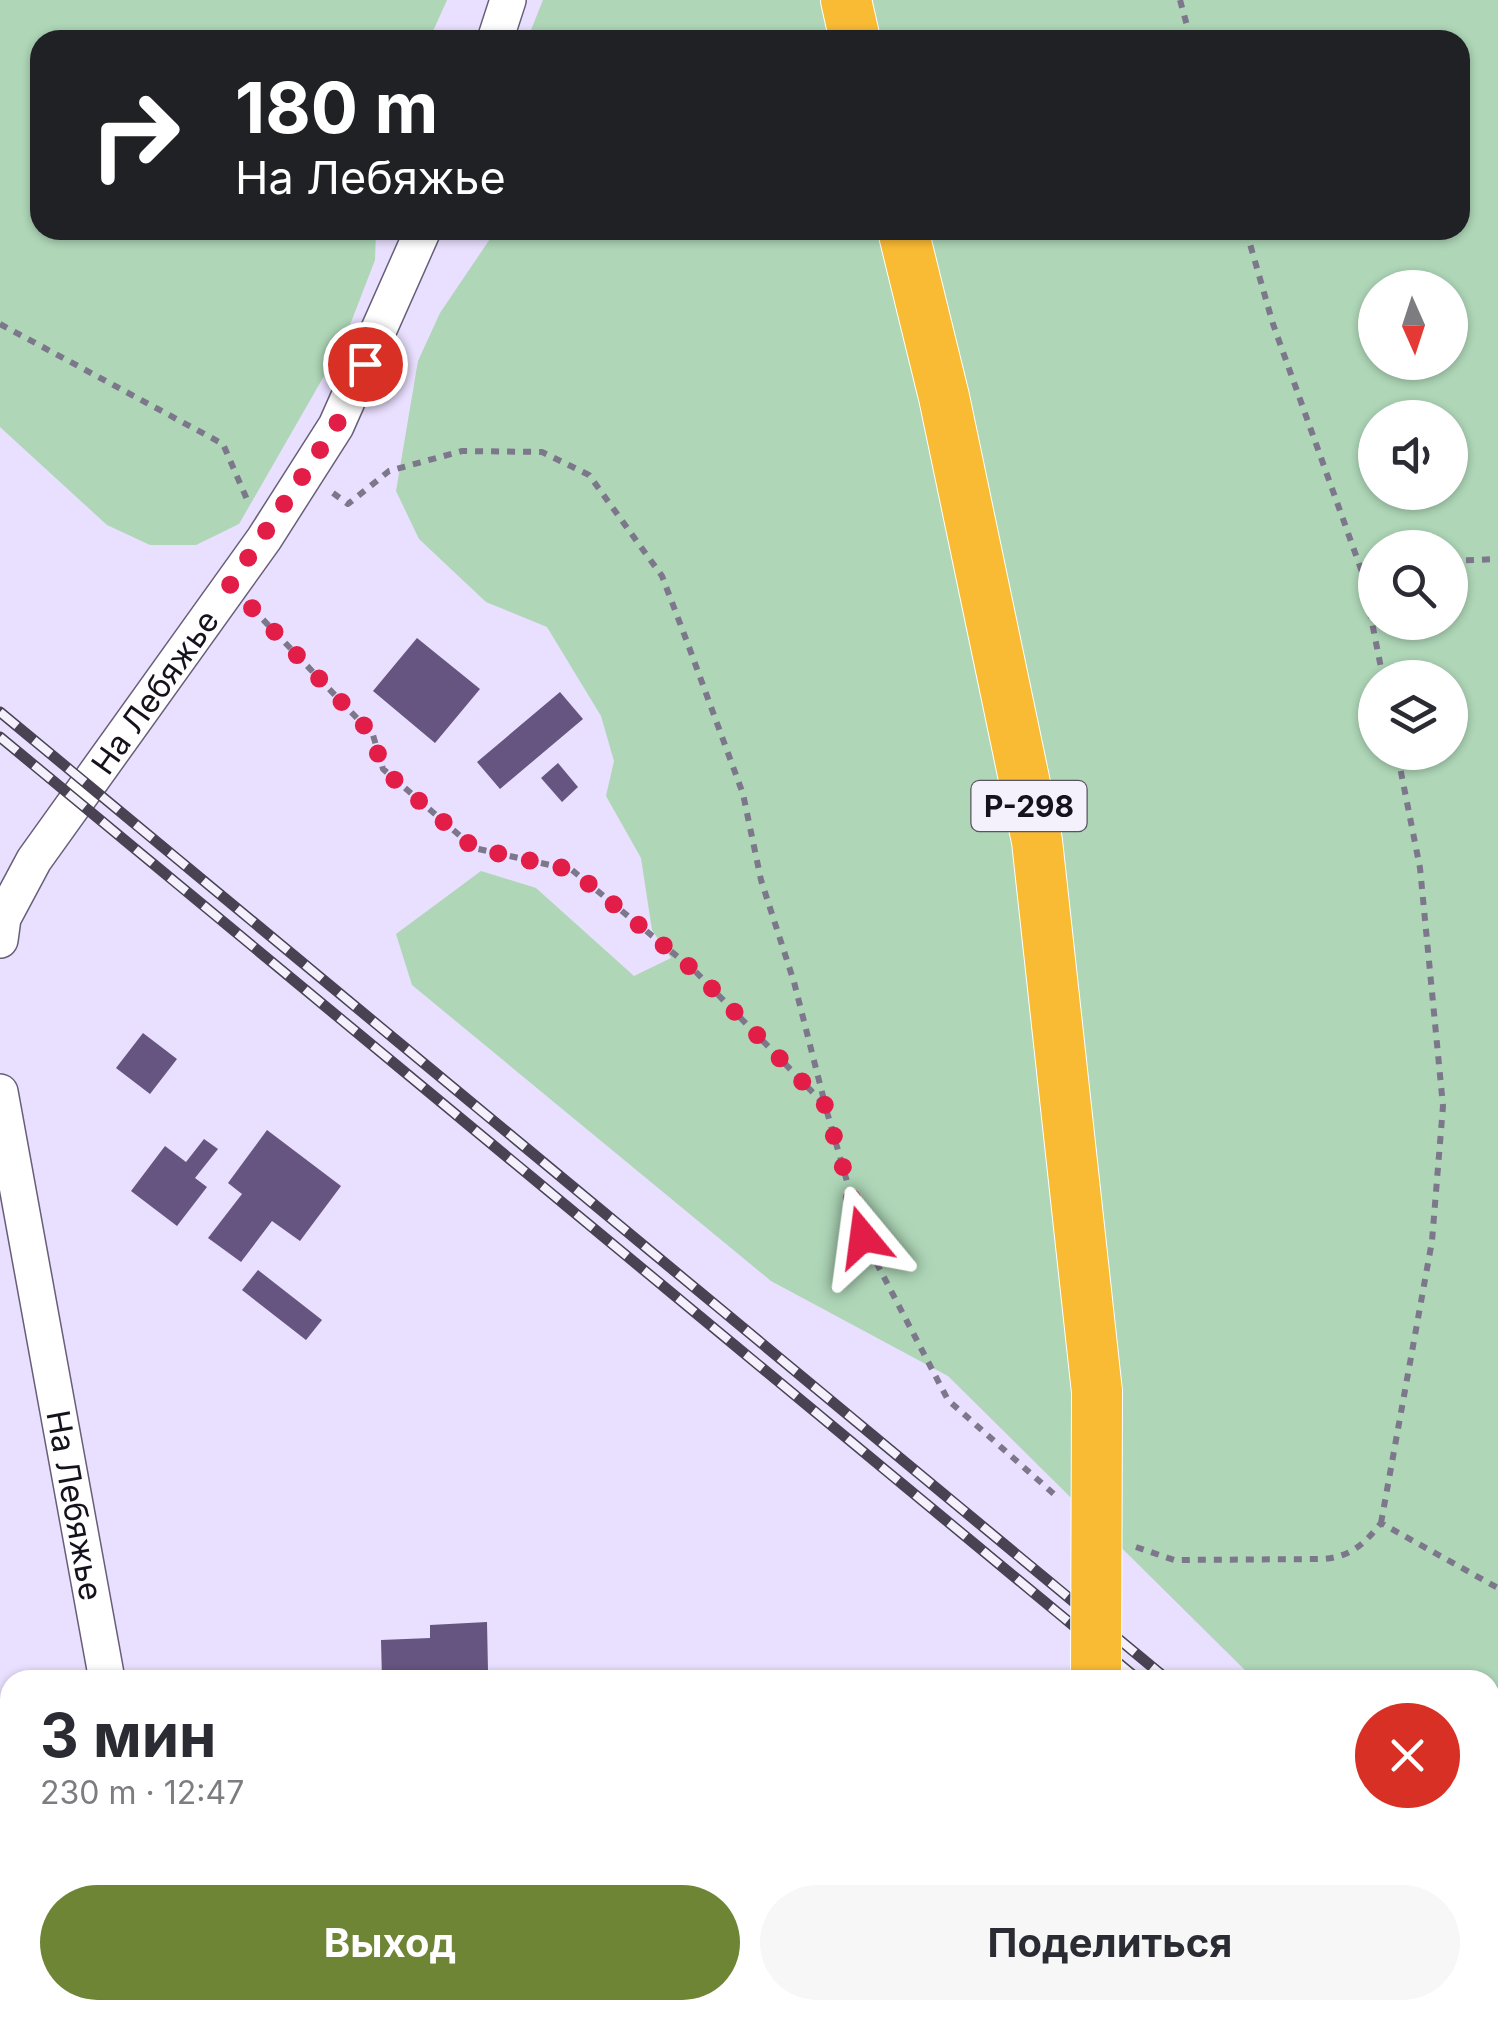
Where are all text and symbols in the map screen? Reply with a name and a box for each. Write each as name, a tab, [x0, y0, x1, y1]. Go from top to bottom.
text: 180 m	[235, 65, 438, 150]
icon: right	[70, 70, 200, 200]
text: На Лебяжье	[235, 150, 506, 205]
north arrow	[1358, 270, 1468, 380]
map controls	[1358, 270, 1468, 770]
pin	[323, 322, 408, 407]
icon: arrive	[338, 337, 393, 392]
button: sound	[1358, 400, 1468, 510]
button: search	[1358, 530, 1468, 640]
street label: На Лебяжье	[83, 602, 226, 781]
button: layers	[1358, 660, 1468, 770]
road number: Р-298	[972, 781, 1086, 831]
position arrow	[811, 1185, 915, 1289]
street label: На Лебяжье	[39, 1407, 112, 1603]
text: 3 мин	[40, 1699, 216, 1771]
button: close	[1355, 1703, 1460, 1808]
text: 230 m · 12:47	[40, 1773, 244, 1812]
button: Выход	[40, 1885, 740, 2000]
button: Поделиться	[760, 1885, 1460, 2000]

